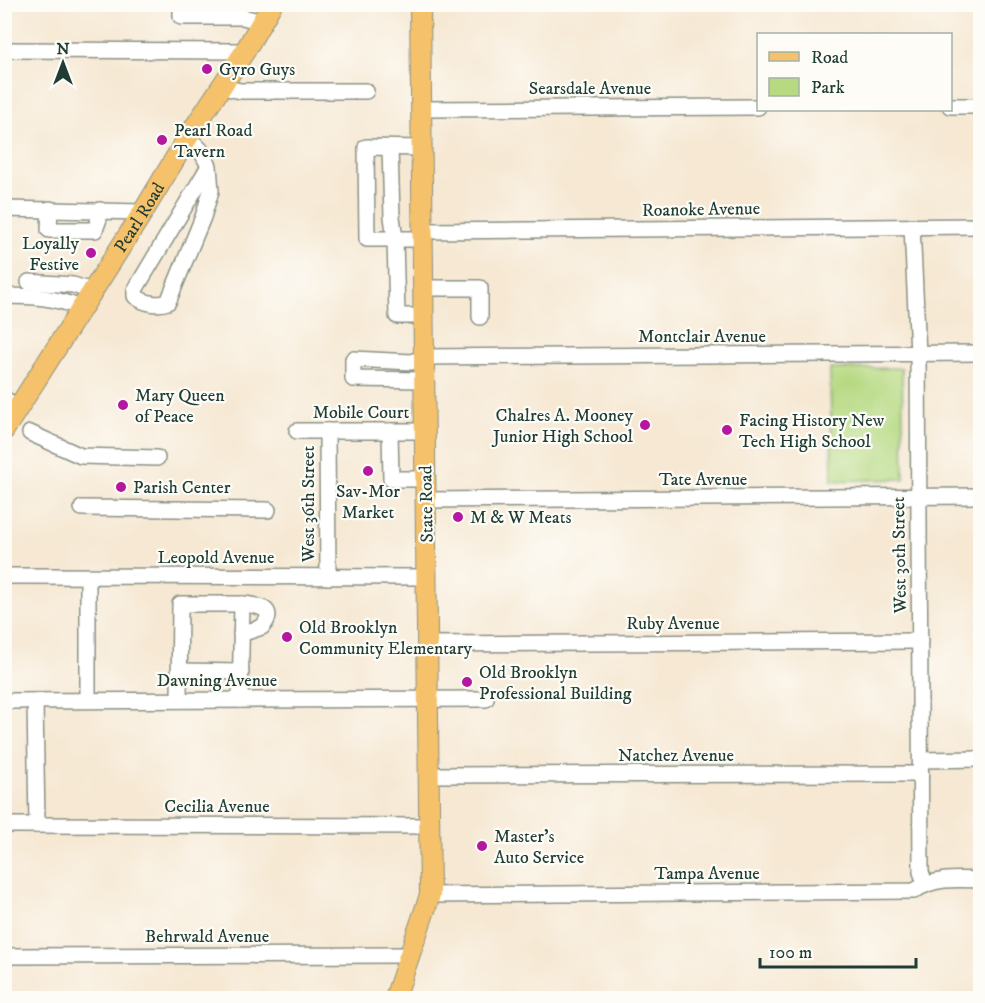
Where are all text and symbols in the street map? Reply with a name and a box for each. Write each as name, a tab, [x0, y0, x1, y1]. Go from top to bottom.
north arrow	[33, 33, 93, 93]
legend	[757, 33, 952, 111]
text: N	[56, 39, 70, 59]
text: Road	[811, 47, 848, 69]
place label: Gyro Guys	[219, 59, 295, 81]
marker: Gyro Guys	[200, 62, 214, 76]
text: Park	[811, 77, 845, 99]
street label: Searsdale Avenue	[529, 78, 651, 100]
place label: Pearl Road Tavern	[174, 120, 252, 163]
marker: Pearl Road Tavern	[155, 133, 169, 147]
street label: Pearl Road	[110, 179, 170, 257]
street label: Roanoke Avenue	[642, 198, 760, 222]
place label: Loyally Festive	[22, 233, 79, 276]
marker: Loyally Festive	[84, 246, 98, 260]
street label: Montclair Avenue	[638, 326, 766, 348]
place label: Mary Queen of Peace	[135, 385, 225, 428]
marker: Mary Queen of Peace	[116, 398, 130, 412]
street label: Mobile Court	[313, 402, 410, 424]
place label: Chalres A. Mooney Junior High School	[491, 405, 634, 448]
place label: Facing History New Tech High School	[739, 410, 885, 453]
marker: Chalres A. Mooney Junior High School	[638, 418, 652, 432]
marker: Facing History New Tech High School	[720, 423, 734, 437]
street label: West 36th Street	[298, 446, 320, 563]
marker: Sav-Mor Market	[361, 464, 375, 478]
street label: State Road	[415, 465, 439, 543]
street label: Tate Avenue	[659, 469, 747, 491]
place label: Parish Center	[133, 477, 231, 499]
marker: Parish Center	[114, 480, 128, 494]
place label: Sav-Mor Market	[336, 481, 400, 524]
street label: West 30th Street	[888, 496, 912, 615]
place label: M & W Meats	[470, 507, 571, 529]
marker: M & W Meats	[451, 510, 465, 524]
street label: Leopold Avenue	[157, 547, 275, 569]
street label: Ruby Avenue	[626, 613, 720, 635]
place label: Old Brooklyn Community Elementary	[299, 617, 472, 660]
marker: Old Brooklyn Community Elementary	[280, 630, 294, 644]
place label: Old Brooklyn Professional Building	[479, 662, 632, 705]
street label: Dawning Avenue	[157, 670, 277, 692]
marker: Old Brooklyn Professional Building	[460, 675, 474, 689]
street label: Natchez Avenue	[618, 745, 734, 767]
street label: Cecilia Avenue	[164, 796, 270, 818]
place label: Master's Auto Service	[494, 826, 584, 869]
marker: Master's Auto Service	[475, 839, 489, 853]
street label: Tampa Avenue	[654, 863, 760, 885]
street label: Behrwald Avenue	[145, 926, 269, 948]
scale bar	[760, 931, 916, 969]
text: 100 m	[769, 942, 812, 964]

